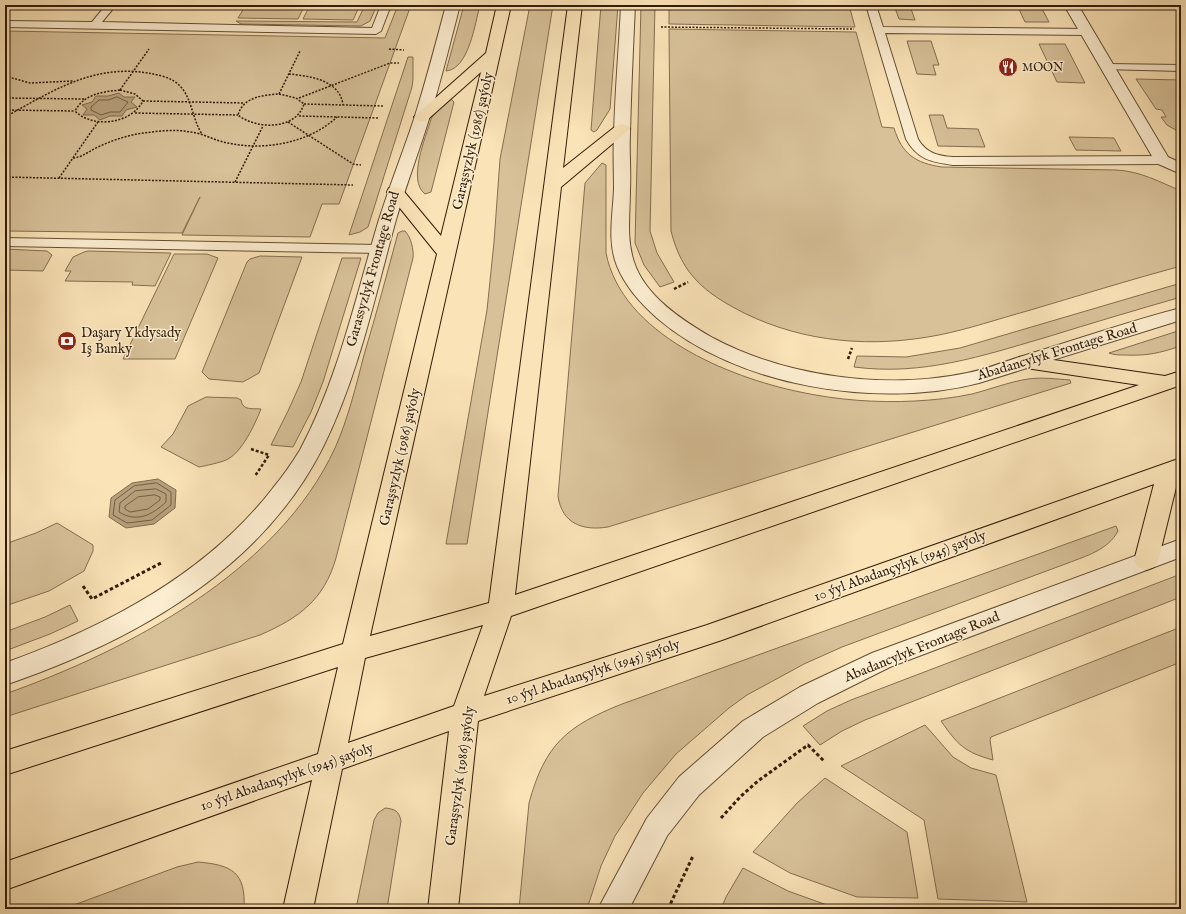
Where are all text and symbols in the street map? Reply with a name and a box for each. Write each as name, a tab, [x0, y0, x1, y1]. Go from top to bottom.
restaurant icon: MOON	[997, 56, 1019, 78]
place label: MOON	[1022, 60, 1064, 75]
street label: Garaşsyzlyk (1986) şaýoly	[448, 70, 498, 212]
street label: Garassyzlyk Frontage Road	[342, 189, 404, 349]
street label: Abadancylyk Frontage Road	[974, 319, 1139, 385]
place label: Daşary Ykdysady Iş Banky	[81, 324, 181, 358]
bank icon: Daşary Ykdysady Iş Banky	[56, 330, 78, 352]
street label: Garaşsyzlyk (1986) şaýoly	[375, 386, 425, 528]
street label: 10 ýyl Abadançylyk (1945) şaýoly	[811, 526, 989, 606]
street label: Abadancylyk Frontage Road	[841, 607, 1003, 687]
street label: 10 ýyl Abadançylyk (1945) şaýoly	[504, 635, 682, 709]
street label: Garaşsyzlyk (1986) şaýoly	[441, 705, 479, 847]
street label: 10 ýyl Abadançylyk (1945) şaýoly	[198, 739, 376, 815]

